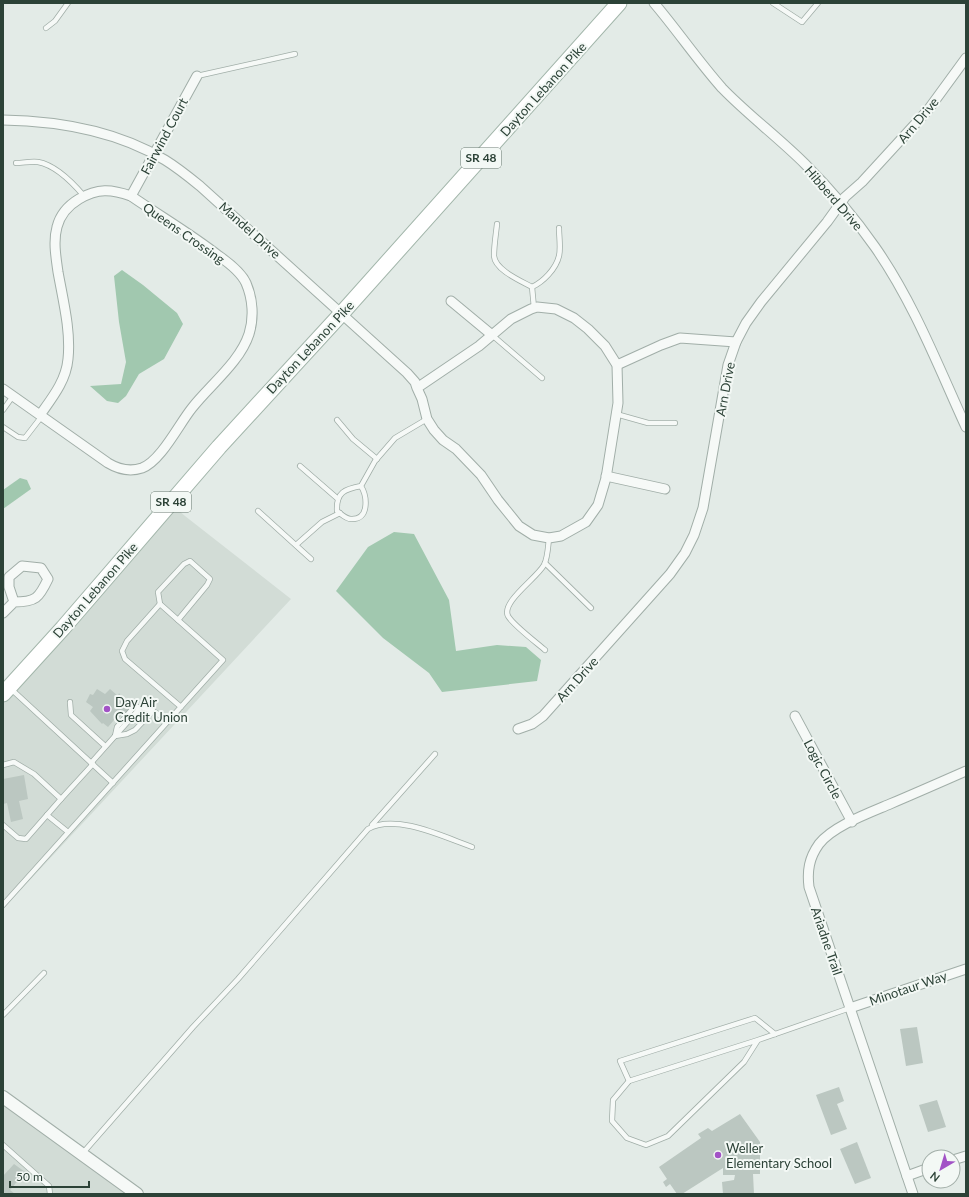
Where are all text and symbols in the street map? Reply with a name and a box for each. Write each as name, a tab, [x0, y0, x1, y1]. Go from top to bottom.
street label: Dayton Lebanon Pike	[496, 38, 590, 139]
street label: Arn Drive	[894, 94, 942, 146]
street label: Fairwind Court	[137, 95, 191, 177]
road number: SR 48	[461, 148, 501, 168]
street label: Hibberd Drive	[802, 162, 867, 234]
street label: Mandel Drive	[216, 198, 284, 262]
street label: Queens Crossing	[140, 199, 228, 267]
street label: Dayton Lebanon Pike	[263, 297, 357, 397]
street label: Arn Drive	[712, 360, 738, 418]
road number: SR 48	[151, 492, 191, 512]
street label: Dayton Lebanon Pike	[49, 539, 141, 641]
street label: Arn Drive	[553, 653, 601, 705]
place label: Day Air Credit Union	[115, 694, 188, 725]
marker: Day Air Credit Union	[102, 704, 112, 714]
street label: Logic Circle	[801, 736, 845, 802]
street label: Ariadne Trail	[808, 905, 846, 977]
street label: Minotaur Way	[867, 967, 949, 1009]
place label: Weller Elementary School	[726, 1140, 832, 1171]
north arrow	[921, 1149, 961, 1189]
marker: Weller Elementary School	[713, 1150, 723, 1160]
scale bar	[10, 1163, 89, 1189]
text: 50 m	[16, 1169, 43, 1184]
text: N	[927, 1170, 942, 1185]

